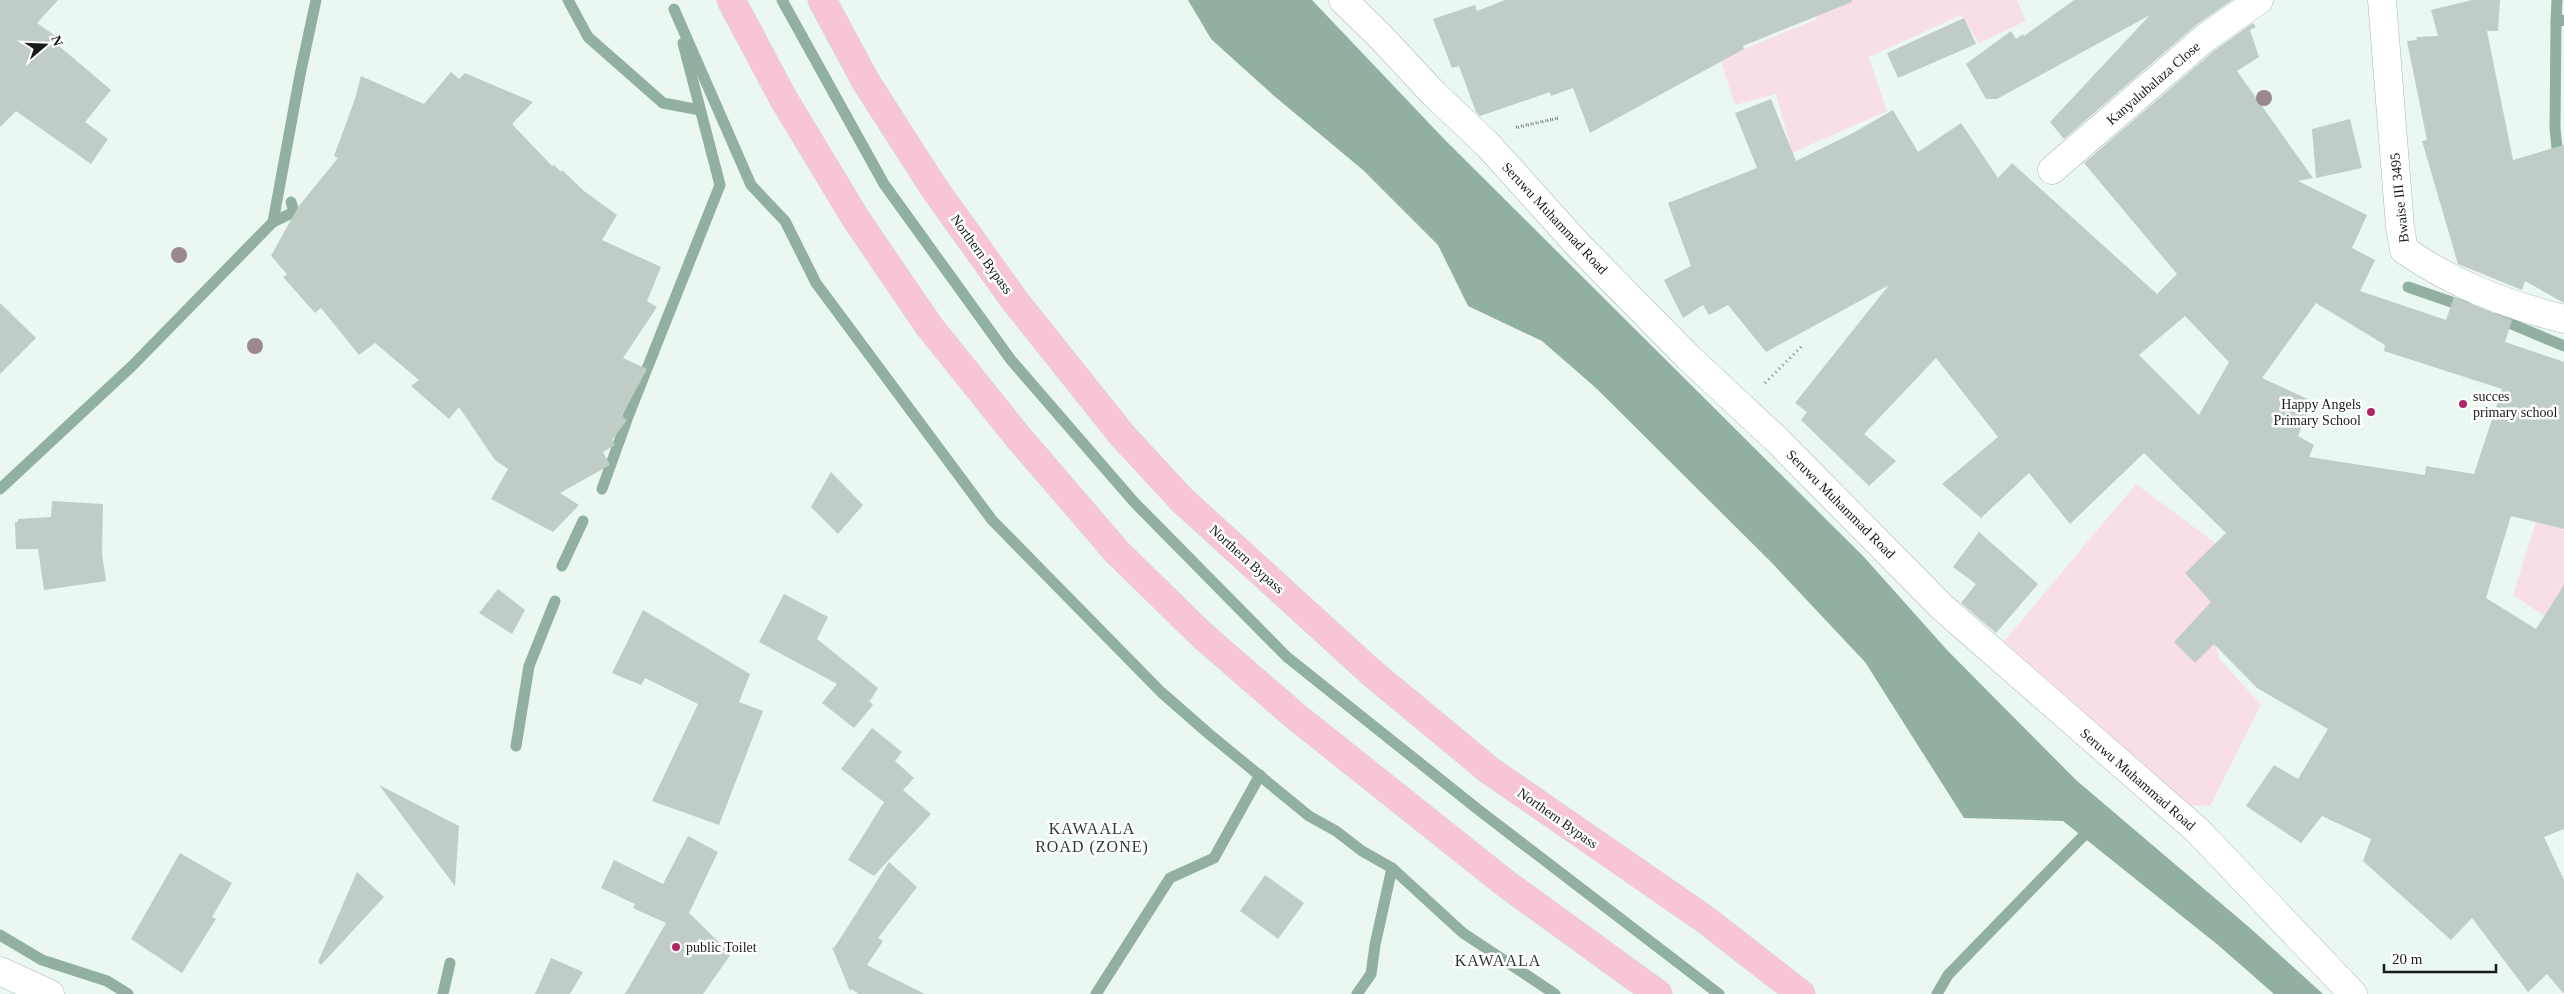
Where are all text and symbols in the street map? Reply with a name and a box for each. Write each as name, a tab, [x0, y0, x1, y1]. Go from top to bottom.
north arrow	[20, 20, 70, 70]
text: N	[48, 34, 66, 48]
street label: Kanyalubalaza Close	[2104, 39, 2203, 128]
street label: Bwaise III 3495	[2387, 152, 2412, 244]
street label: Seruwu Muhammad Road	[1499, 159, 1610, 277]
street label: Northern Bypass	[948, 212, 1015, 297]
place label: succes primary school	[2473, 389, 2557, 420]
place label: Happy Angels Primary School	[2274, 397, 2361, 428]
marker: succes primary school	[2457, 398, 2469, 410]
marker: Happy Angels Primary School	[2365, 406, 2377, 418]
street label: Seruwu Muhammad Road	[1783, 447, 1898, 562]
street label: Northern Bypass	[1207, 522, 1287, 597]
street label: Seruwu Muhammad Road	[2077, 726, 2198, 833]
street label: Northern Bypass	[1515, 785, 1601, 852]
district label: KAWAALA ROAD (ZONE)	[1035, 820, 1149, 856]
place label: public Toilet	[686, 940, 757, 955]
marker: public Toilet	[670, 941, 682, 953]
scale bar	[2384, 942, 2496, 974]
text: 20 m	[2392, 951, 2423, 967]
district label: KAWAALA	[1455, 952, 1541, 969]

